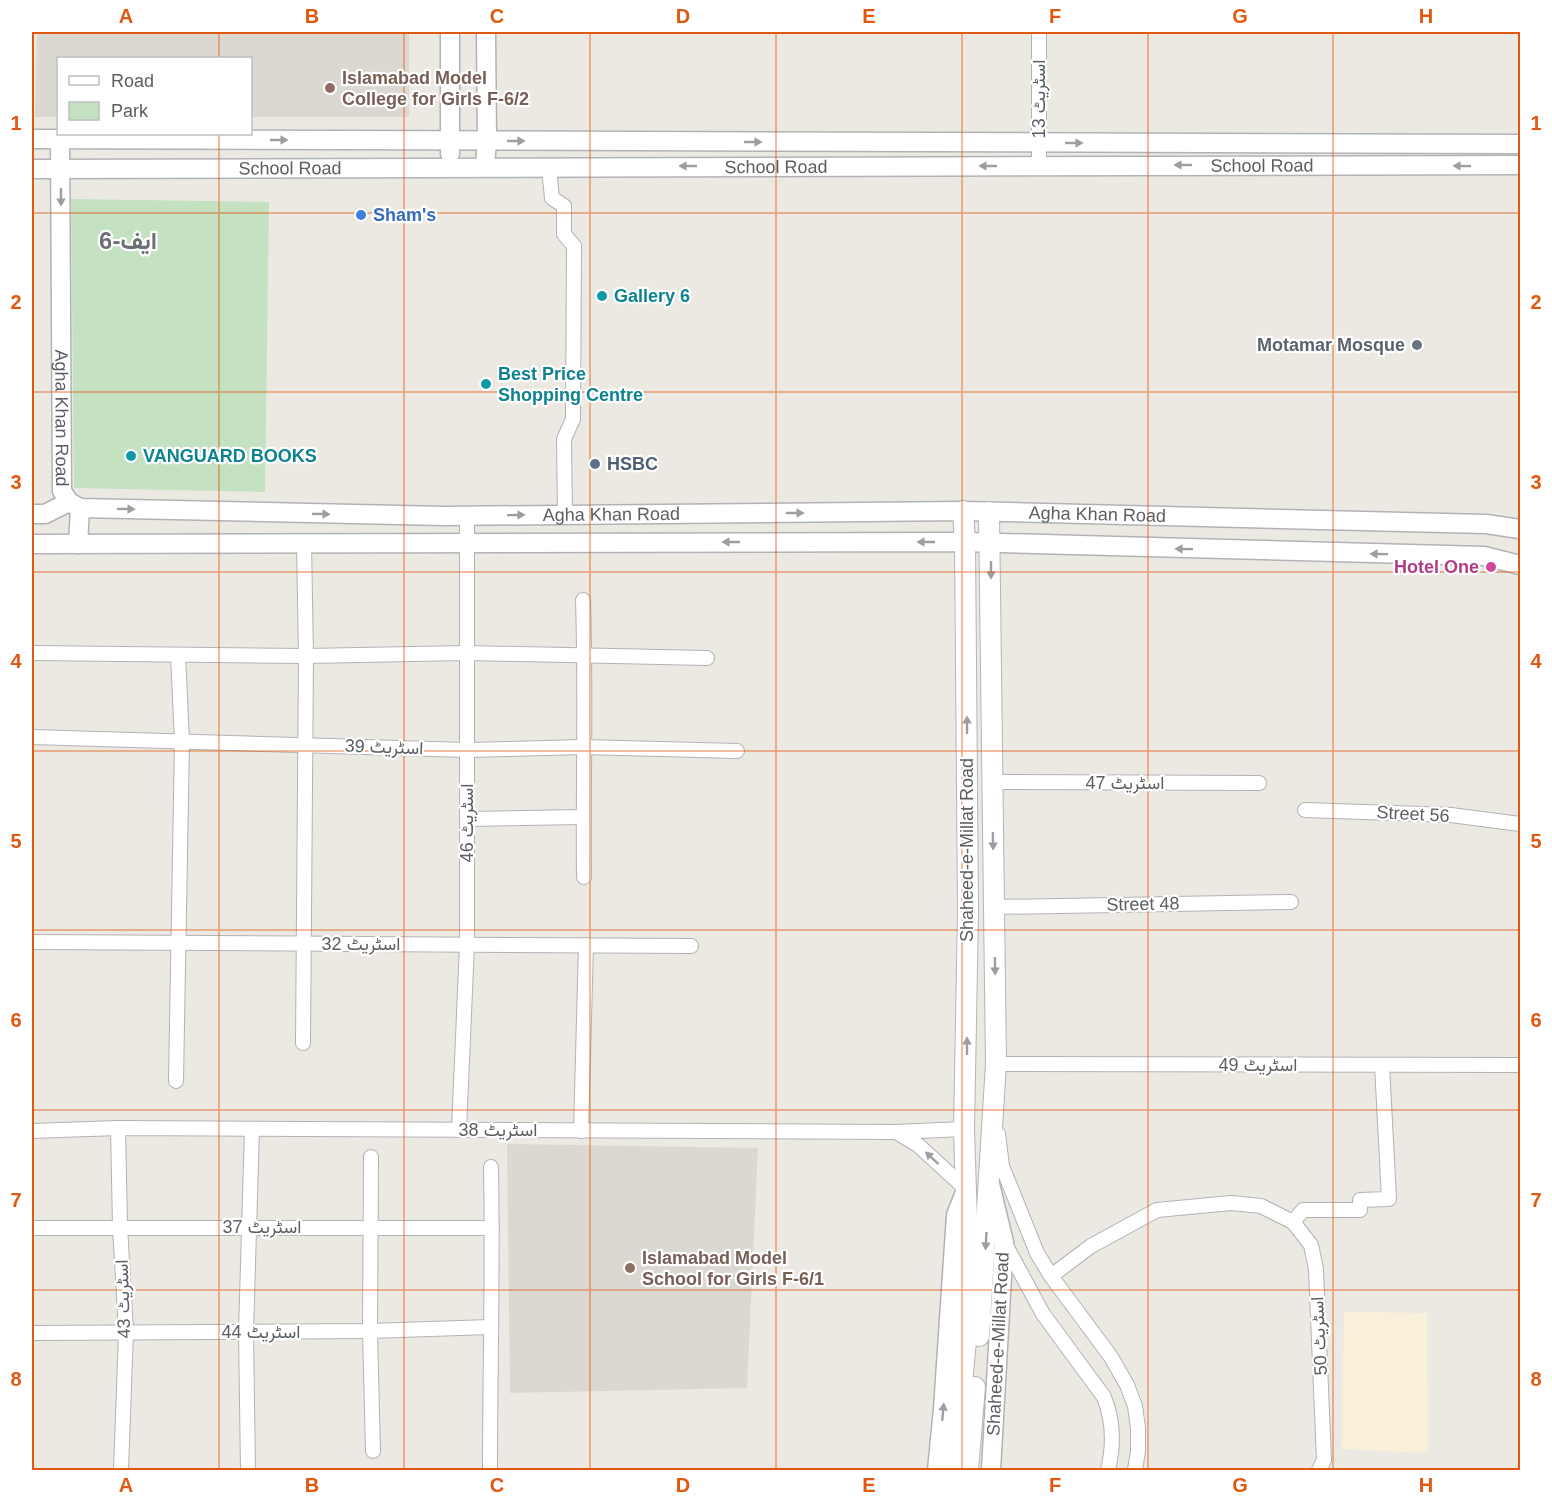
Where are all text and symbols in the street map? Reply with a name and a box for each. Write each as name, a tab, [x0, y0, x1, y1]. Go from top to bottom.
text: A	[119, 5, 133, 27]
text: B	[305, 5, 319, 27]
text: C	[490, 5, 504, 27]
text: D	[676, 5, 690, 27]
text: E	[862, 5, 876, 27]
text: F	[1049, 5, 1061, 27]
text: G	[1232, 5, 1248, 27]
text: H	[1419, 5, 1433, 27]
legend	[57, 57, 252, 135]
street label: اسٹریٹ 13	[1029, 60, 1050, 138]
place label: Islamabad Model College for Girls F-6/2	[342, 68, 529, 109]
text: Road	[111, 71, 154, 91]
marker: Islamabad Model College for Girls F-6/2	[323, 81, 337, 95]
text: Park	[111, 101, 149, 121]
text: 1	[10, 112, 22, 134]
text: 1	[1530, 112, 1542, 134]
one-way arrow	[269, 135, 288, 145]
one-way arrow	[506, 136, 525, 146]
one-way arrow	[743, 137, 762, 147]
one-way arrow	[1064, 138, 1083, 148]
street label: School Road	[1210, 156, 1314, 176]
street label: School Road	[724, 157, 828, 177]
street label: School Road	[238, 158, 342, 178]
one-way arrow	[1174, 160, 1193, 170]
one-way arrow	[679, 161, 698, 171]
one-way arrow	[979, 161, 998, 171]
one-way arrow	[1453, 161, 1472, 171]
one-way arrow	[56, 188, 65, 207]
place label: Sham's	[373, 205, 436, 225]
marker: Sham's	[354, 208, 368, 222]
district label: ایف-6	[99, 227, 157, 255]
place label: Gallery 6	[614, 286, 690, 306]
marker: Gallery 6	[595, 289, 609, 303]
text: 2	[10, 291, 22, 313]
text: 2	[1530, 291, 1542, 313]
place label: Motamar Mosque	[1257, 335, 1405, 355]
marker: Motamar Mosque	[1410, 338, 1424, 352]
street label: Agha Khan Road	[51, 349, 72, 487]
place label: Best Price Shopping Centre	[498, 364, 643, 405]
marker: Best Price Shopping Centre	[479, 377, 493, 391]
place label: VANGUARD BOOKS	[143, 446, 317, 466]
marker: VANGUARD BOOKS	[124, 449, 138, 463]
place label: HSBC	[607, 454, 658, 474]
marker: HSBC	[588, 457, 602, 471]
text: 3	[10, 471, 22, 493]
text: 3	[1530, 471, 1542, 493]
street label: Agha Khan Road	[1028, 503, 1166, 526]
one-way arrow	[116, 504, 135, 514]
street label: Agha Khan Road	[543, 504, 680, 525]
one-way arrow	[785, 508, 804, 518]
one-way arrow	[311, 509, 330, 518]
one-way arrow	[506, 510, 525, 520]
one-way arrow	[722, 537, 741, 547]
one-way arrow	[917, 537, 936, 547]
one-way arrow	[1175, 544, 1194, 553]
one-way arrow	[1369, 549, 1388, 558]
place label: Hotel One	[1394, 557, 1479, 577]
marker: Hotel One	[1484, 560, 1498, 574]
one-way arrow	[986, 561, 996, 580]
text: 4	[10, 650, 22, 672]
text: 4	[1530, 650, 1542, 672]
one-way arrow	[962, 716, 972, 735]
street label: اسٹریٹ 39	[344, 736, 424, 759]
street label: Shaheed-e-Millat Road	[957, 758, 977, 942]
street label: اسٹریٹ 47	[1086, 773, 1164, 794]
street label: اسٹریٹ 46	[457, 784, 478, 862]
street label: Street 56	[1376, 802, 1450, 826]
text: 5	[10, 830, 22, 852]
text: 5	[1530, 830, 1542, 852]
one-way arrow	[988, 831, 998, 850]
street label: Street 48	[1106, 893, 1180, 915]
street label: اسٹریٹ 32	[322, 934, 400, 955]
one-way arrow	[990, 956, 999, 975]
text: 6	[10, 1009, 22, 1031]
text: 6	[1530, 1009, 1542, 1031]
one-way arrow	[962, 1037, 971, 1056]
street label: اسٹریٹ 49	[1219, 1055, 1297, 1076]
street label: اسٹریٹ 38	[459, 1120, 537, 1141]
one-way arrow	[925, 1152, 940, 1165]
text: 7	[10, 1189, 22, 1211]
text: 7	[1530, 1189, 1542, 1211]
street label: اسٹریٹ 37	[223, 1217, 301, 1238]
one-way arrow	[981, 1231, 991, 1250]
place label: Islamabad Model School for Girls F-6/1	[642, 1248, 824, 1289]
street label: Shaheed-e-Millat Road	[983, 1252, 1013, 1436]
street label: اسٹریٹ 43	[112, 1259, 135, 1339]
marker: Islamabad Model School for Girls F-6/1	[623, 1261, 637, 1275]
street label: اسٹریٹ 50	[1307, 1296, 1332, 1376]
street label: اسٹریٹ 44	[222, 1322, 300, 1343]
text: 8	[10, 1368, 22, 1390]
text: 8	[1530, 1368, 1542, 1390]
one-way arrow	[938, 1403, 947, 1422]
text: A	[119, 1474, 133, 1496]
text: B	[305, 1474, 319, 1496]
text: C	[490, 1474, 504, 1496]
text: D	[676, 1474, 690, 1496]
text: E	[862, 1474, 876, 1496]
text: F	[1049, 1474, 1061, 1496]
text: G	[1232, 1474, 1248, 1496]
text: H	[1419, 1474, 1433, 1496]

